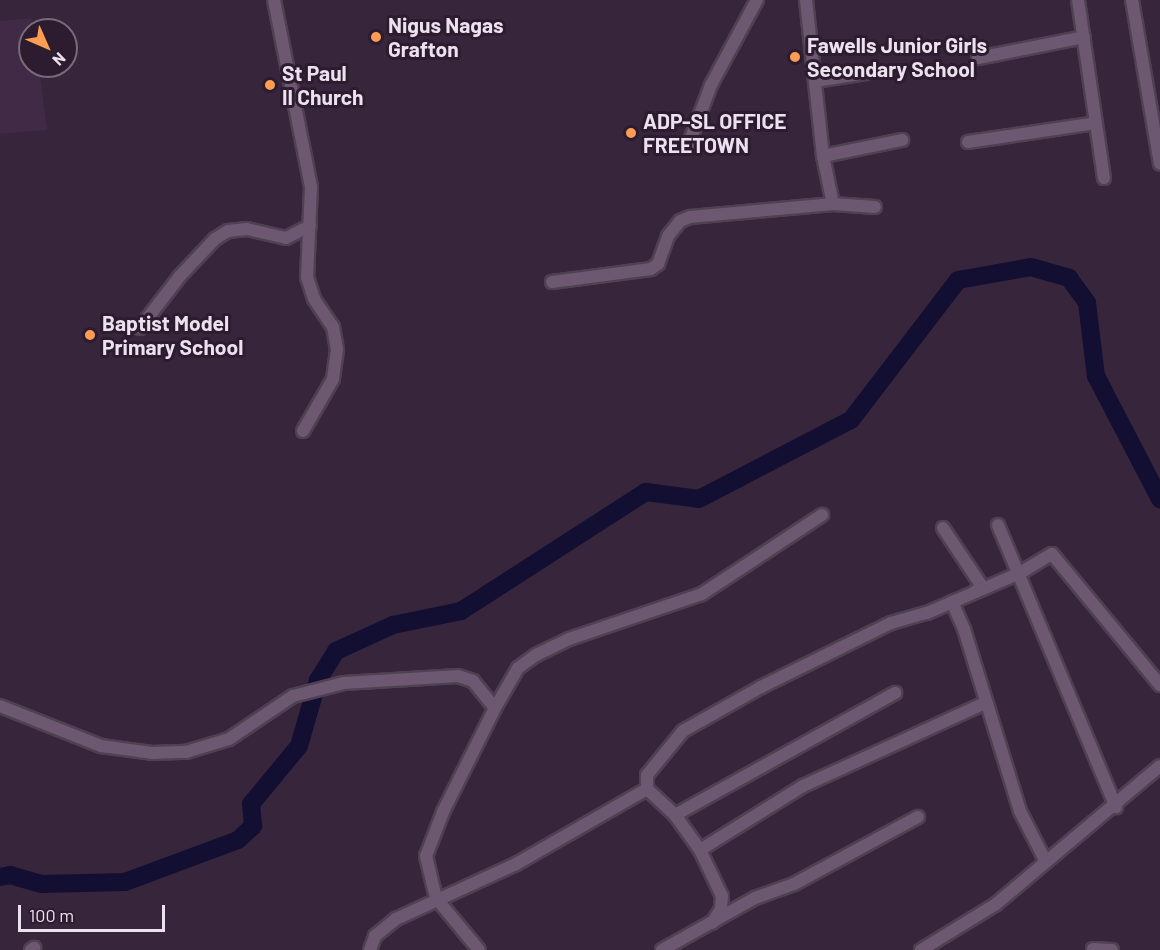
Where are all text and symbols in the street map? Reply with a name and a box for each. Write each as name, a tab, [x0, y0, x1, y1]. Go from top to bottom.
place label: Nigus Nagas Grafton	[388, 12, 504, 62]
north arrow	[18, 18, 78, 78]
marker: Nigus Nagas Grafton	[369, 30, 383, 44]
place label: Fawells Junior Girls Secondary School	[807, 32, 987, 82]
text: N	[49, 49, 70, 70]
marker: Fawells Junior Girls Secondary School	[788, 50, 802, 64]
place label: St Paul II Church	[282, 60, 363, 110]
marker: St Paul II Church	[263, 78, 277, 92]
place label: ADP-SL OFFICE FREETOWN	[643, 108, 786, 158]
marker: ADP-SL OFFICE FREETOWN	[624, 126, 638, 140]
place label: Baptist Model Primary School	[102, 310, 243, 360]
marker: Baptist Model Primary School	[83, 328, 97, 342]
scale bar	[21, 893, 168, 931]
text: 100 m	[29, 904, 74, 926]

